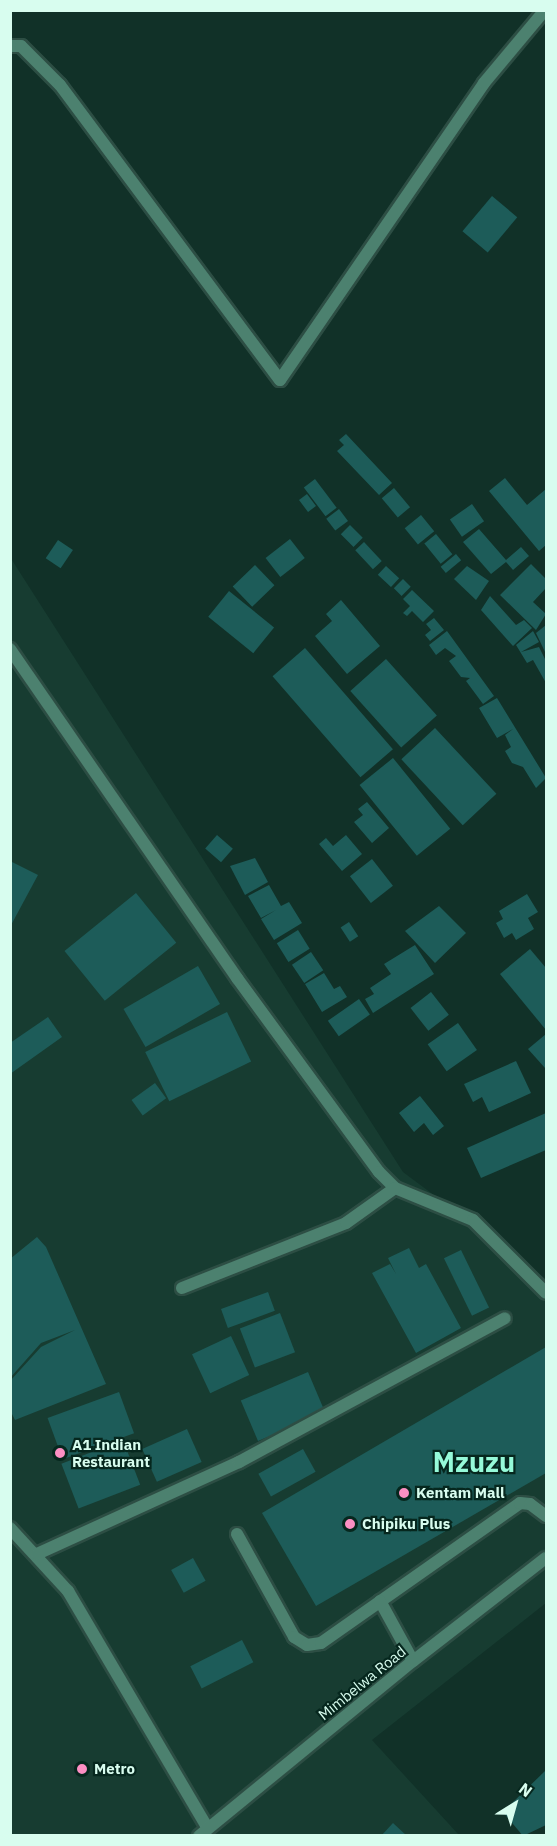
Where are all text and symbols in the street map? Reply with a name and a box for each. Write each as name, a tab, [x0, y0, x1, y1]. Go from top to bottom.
place label: A1 Indian Restaurant	[72, 1435, 150, 1470]
marker: A1 Indian Restaurant	[53, 1446, 67, 1460]
district label: Mzuzu	[433, 1446, 515, 1478]
place label: Kentam Mall	[416, 1484, 504, 1502]
marker: Kentam Mall	[397, 1486, 411, 1500]
place label: Chipiku Plus	[362, 1515, 450, 1533]
marker: Chipiku Plus	[343, 1517, 357, 1531]
street label: Mimbelwa Road	[315, 1642, 409, 1724]
place label: Metro	[94, 1760, 135, 1778]
marker: Metro	[75, 1762, 89, 1776]
north arrow	[485, 1774, 545, 1834]
text: N	[515, 1778, 536, 1801]

